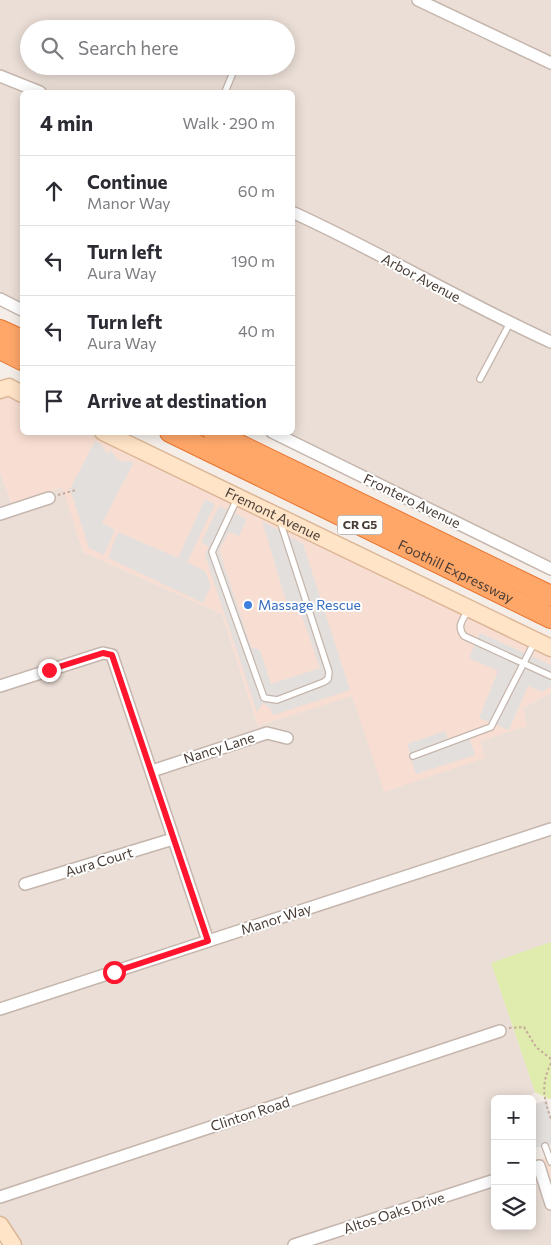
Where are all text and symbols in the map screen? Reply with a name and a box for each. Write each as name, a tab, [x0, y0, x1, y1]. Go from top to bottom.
search box	[20, 20, 295, 75]
icon: search	[38, 34, 66, 62]
text: Search here	[78, 36, 178, 59]
text: 4 min	[40, 110, 93, 135]
text: Walk · 290 m	[183, 113, 275, 132]
text: Continue	[87, 170, 167, 193]
icon: ahead	[40, 177, 68, 205]
text: 60 m	[238, 181, 275, 200]
text: Manor Way	[87, 193, 171, 212]
text: Turn left	[87, 240, 162, 263]
icon: left	[40, 247, 68, 275]
street label: Arbor Avenue	[379, 250, 464, 305]
text: 190 m	[231, 251, 275, 270]
text: Aura Way	[87, 263, 156, 282]
text: Turn left	[87, 310, 162, 333]
icon: left	[40, 317, 68, 345]
text: 40 m	[238, 321, 275, 340]
text: Aura Way	[87, 333, 156, 352]
icon: arrive	[40, 387, 68, 415]
text: Arrive at destination	[87, 389, 267, 412]
street label: Frontero Avenue	[361, 470, 463, 531]
street label: Fremont Avenue	[223, 483, 324, 544]
road number: CR G5	[338, 516, 382, 534]
street label: Foothill Expressway	[395, 536, 517, 606]
place label: Massage Rescue	[258, 596, 361, 613]
marker: Massage Rescue	[242, 599, 254, 611]
route end	[38, 659, 61, 682]
street label: Nancy Lane	[181, 728, 256, 767]
street label: Aura Court	[63, 843, 135, 880]
street label: Manor Way	[238, 899, 313, 938]
route start	[103, 961, 126, 984]
street label: Clinton Road	[208, 1093, 292, 1134]
map controls	[491, 1095, 536, 1230]
button: +	[491, 1095, 536, 1140]
button: −	[491, 1140, 536, 1185]
button: layers	[491, 1185, 536, 1230]
street label: Altos Oaks Drive	[341, 1188, 447, 1237]

